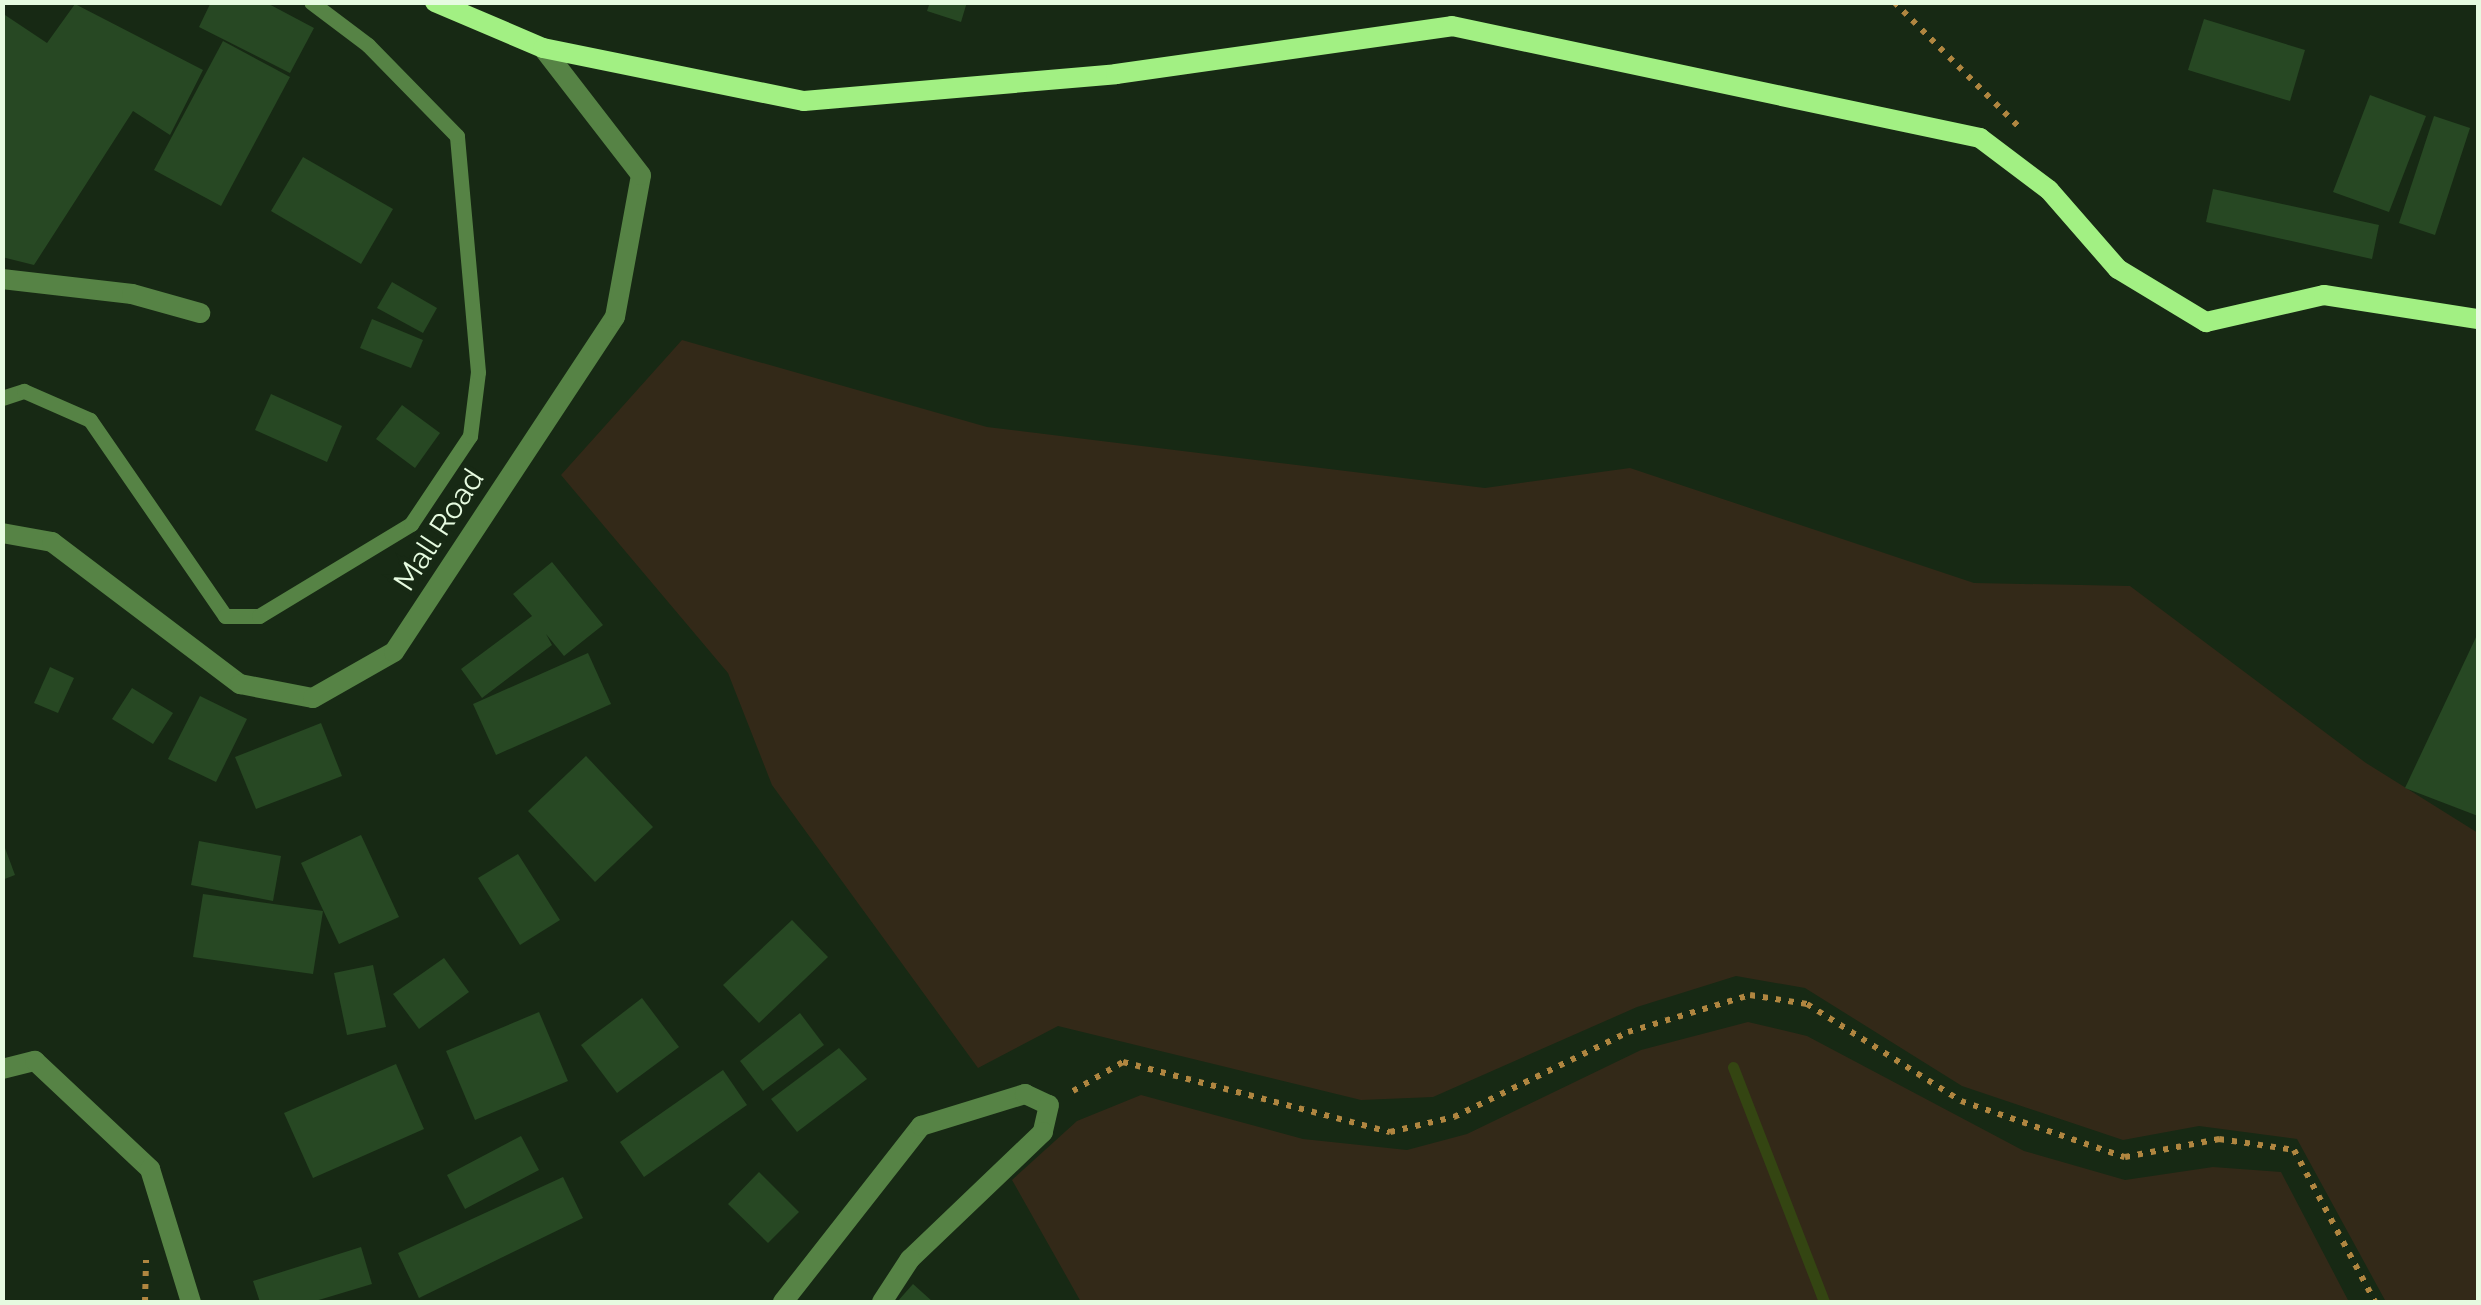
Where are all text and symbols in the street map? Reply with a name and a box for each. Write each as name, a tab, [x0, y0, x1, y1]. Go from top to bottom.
street label: Mall Road	[386, 462, 492, 598]

